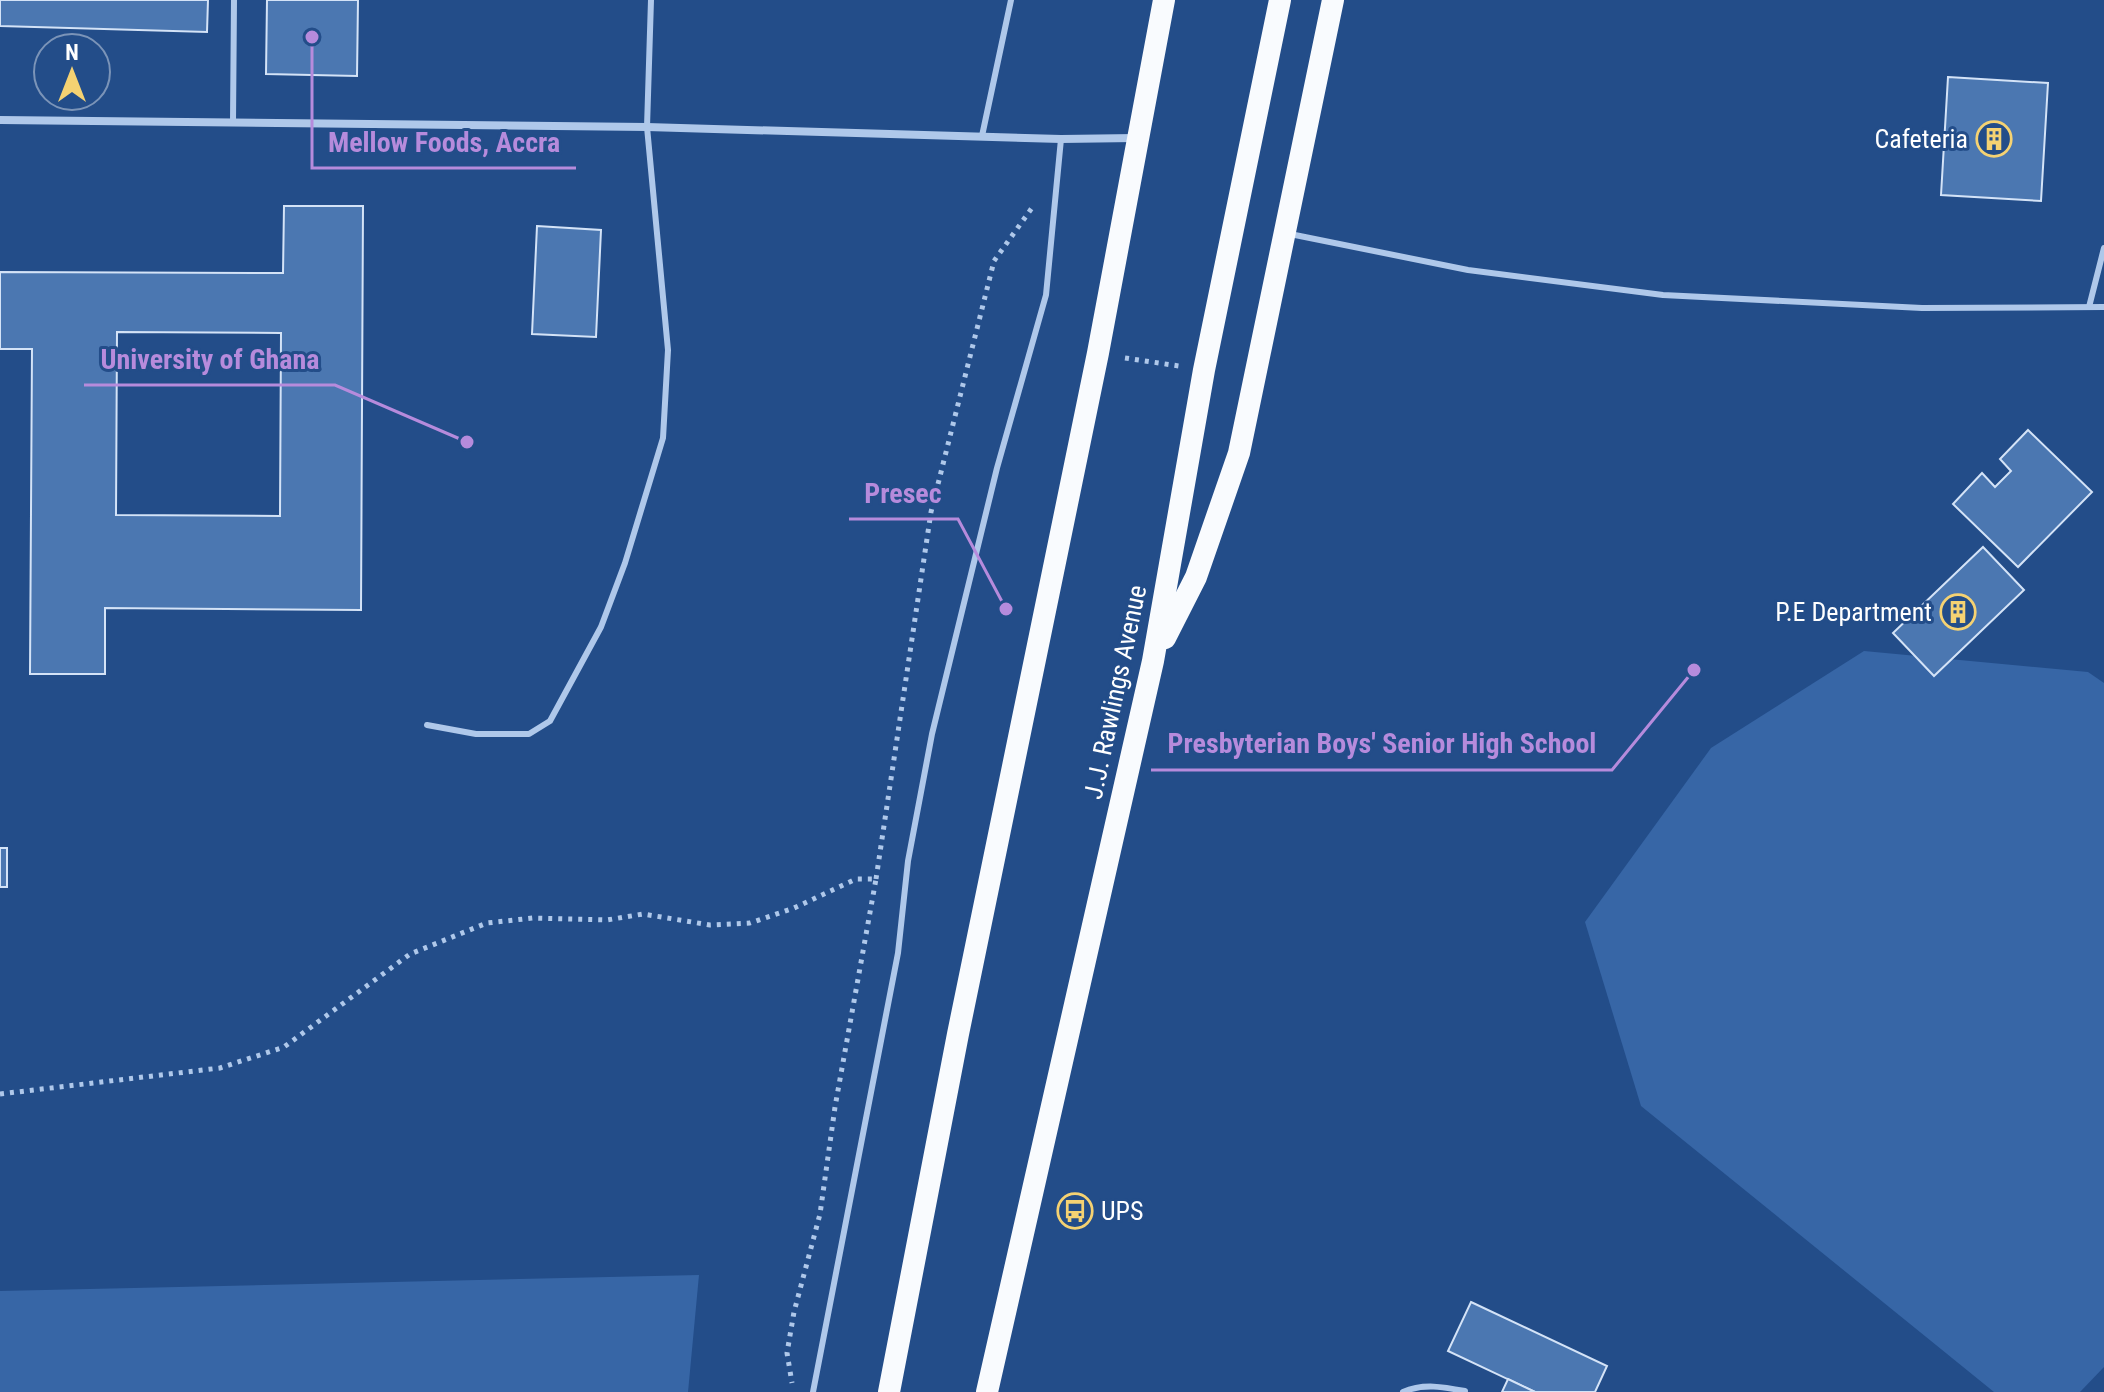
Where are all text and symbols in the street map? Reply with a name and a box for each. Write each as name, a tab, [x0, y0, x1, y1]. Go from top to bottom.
north arrow	[32, 32, 112, 112]
text: N	[65, 40, 79, 65]
callout: Mellow Foods, Accra	[312, 116, 576, 168]
building icon: Cafeteria	[1975, 120, 2013, 158]
place label: Cafeteria	[1874, 124, 1968, 154]
text: Mellow Foods, Accra	[328, 126, 560, 159]
callout: University of Ghana	[84, 333, 335, 385]
text: University of Ghana	[100, 343, 320, 376]
callout: Presec	[849, 467, 958, 519]
text: Presec	[864, 477, 942, 510]
street label: J.J. Rawlings Avenue	[1078, 582, 1152, 802]
building icon: P.E Department	[1939, 593, 1977, 631]
place label: P.E Department	[1775, 597, 1932, 627]
callout: Presbyterian Boys' Senior High School	[1151, 718, 1612, 770]
text: Presbyterian Boys' Senior High School	[1168, 727, 1596, 760]
bus stop icon: UPS	[1056, 1192, 1094, 1230]
place label: UPS	[1101, 1196, 1144, 1226]

